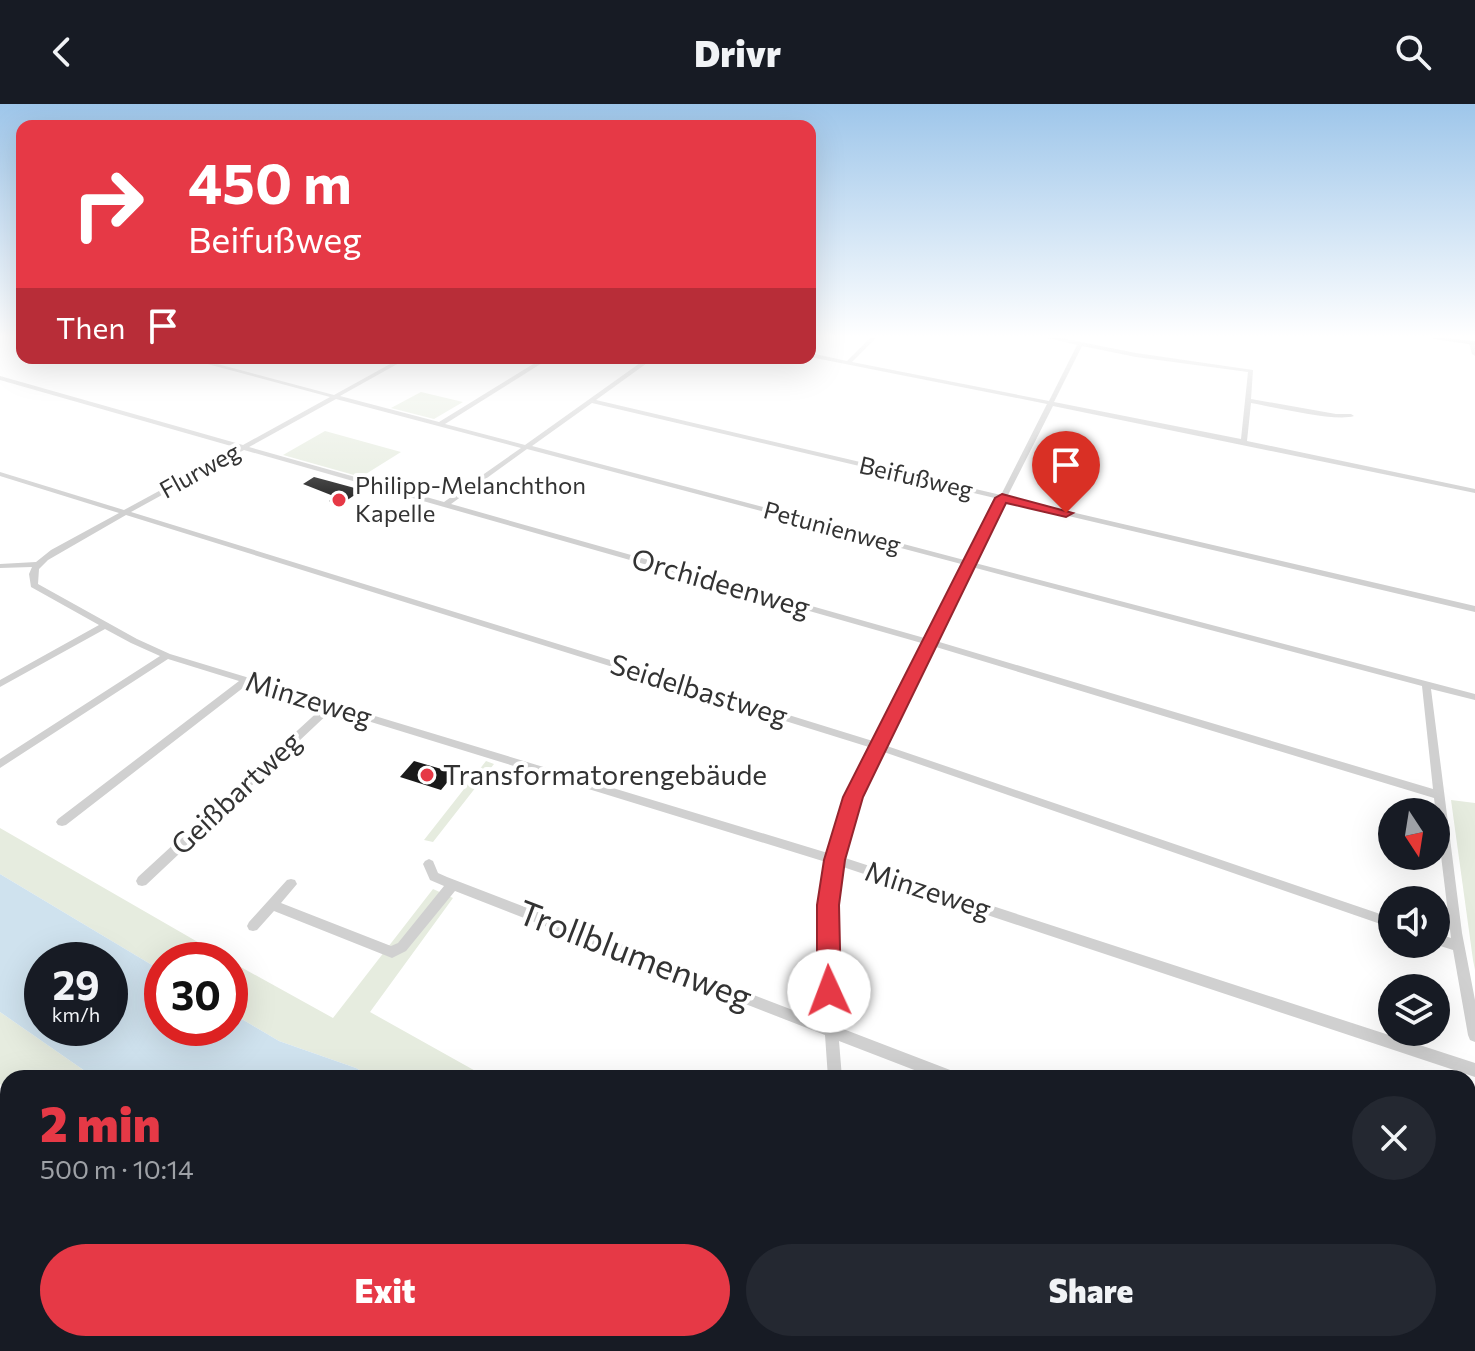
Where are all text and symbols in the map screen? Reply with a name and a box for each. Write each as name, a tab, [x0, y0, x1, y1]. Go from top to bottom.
icon: back	[40, 30, 84, 74]
text: Drivr	[694, 30, 781, 74]
icon: search	[1391, 30, 1435, 74]
text: 450 m	[188, 147, 352, 216]
icon: right	[56, 152, 160, 256]
text: Beifußweg	[188, 216, 362, 260]
icon: arrive	[141, 304, 185, 348]
text: Then	[56, 308, 125, 345]
pin	[1032, 431, 1100, 513]
street label: Flurweg	[154, 436, 244, 504]
icon: arrive	[1044, 443, 1088, 487]
street label: Beifußweg	[857, 449, 976, 504]
place label: Philipp-Melanchthon Kapelle	[355, 470, 586, 527]
marker: Philipp-Melanchthon Kapelle	[330, 491, 348, 509]
street label: Petunienweg	[761, 494, 904, 559]
street label: Orchideenweg	[628, 540, 814, 624]
street label: Seidelbastweg	[607, 646, 792, 732]
street label: Minzeweg	[242, 663, 377, 733]
street label: Geißbartweg	[163, 724, 307, 861]
place label: Transformatorengebäude	[443, 757, 767, 791]
marker: Transformatorengebäude	[418, 766, 436, 784]
north arrow	[1378, 798, 1450, 870]
map controls	[1378, 798, 1450, 1046]
street label: Minzeweg	[861, 853, 995, 925]
button: sound	[1378, 886, 1450, 958]
street label: Trollblumenweg	[513, 889, 759, 1017]
speed limit sign: 30	[144, 942, 248, 1046]
position arrow	[787, 949, 871, 1033]
text: 29	[52, 959, 100, 1008]
button: layers	[1378, 974, 1450, 1046]
text: km/h	[52, 1002, 100, 1026]
text: 2 min	[40, 1093, 161, 1152]
button: close	[1352, 1096, 1436, 1180]
text: 500 m · 10:14	[40, 1153, 194, 1184]
button: Exit	[40, 1244, 730, 1336]
button: Share	[746, 1244, 1436, 1336]

